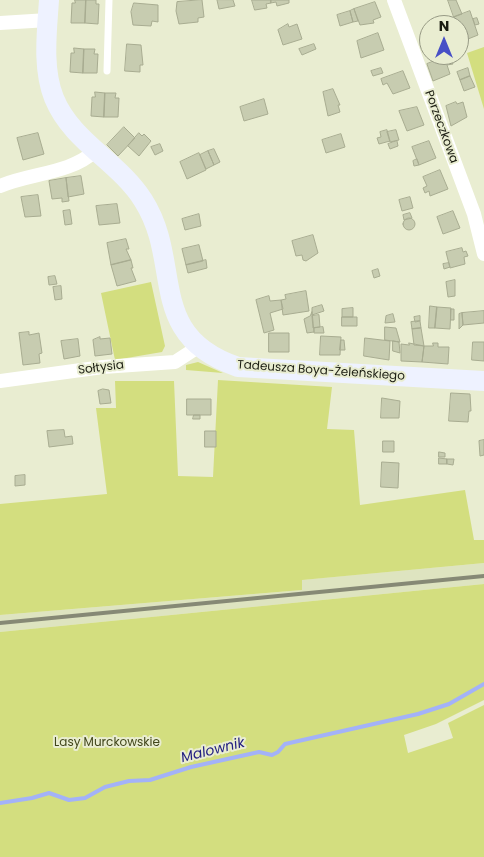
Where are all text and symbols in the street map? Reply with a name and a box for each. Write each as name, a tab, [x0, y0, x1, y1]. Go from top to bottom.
north arrow	[419, 15, 469, 65]
text: N	[439, 16, 449, 36]
street label: Porzeczkowa	[421, 89, 461, 165]
street label: Sołtysia	[77, 358, 125, 378]
street label: Tadeusza Boya-Żeleńskiego	[237, 358, 405, 384]
water label: Malownik	[179, 735, 247, 767]
park label: Lasy Murckowskie	[54, 736, 160, 750]

